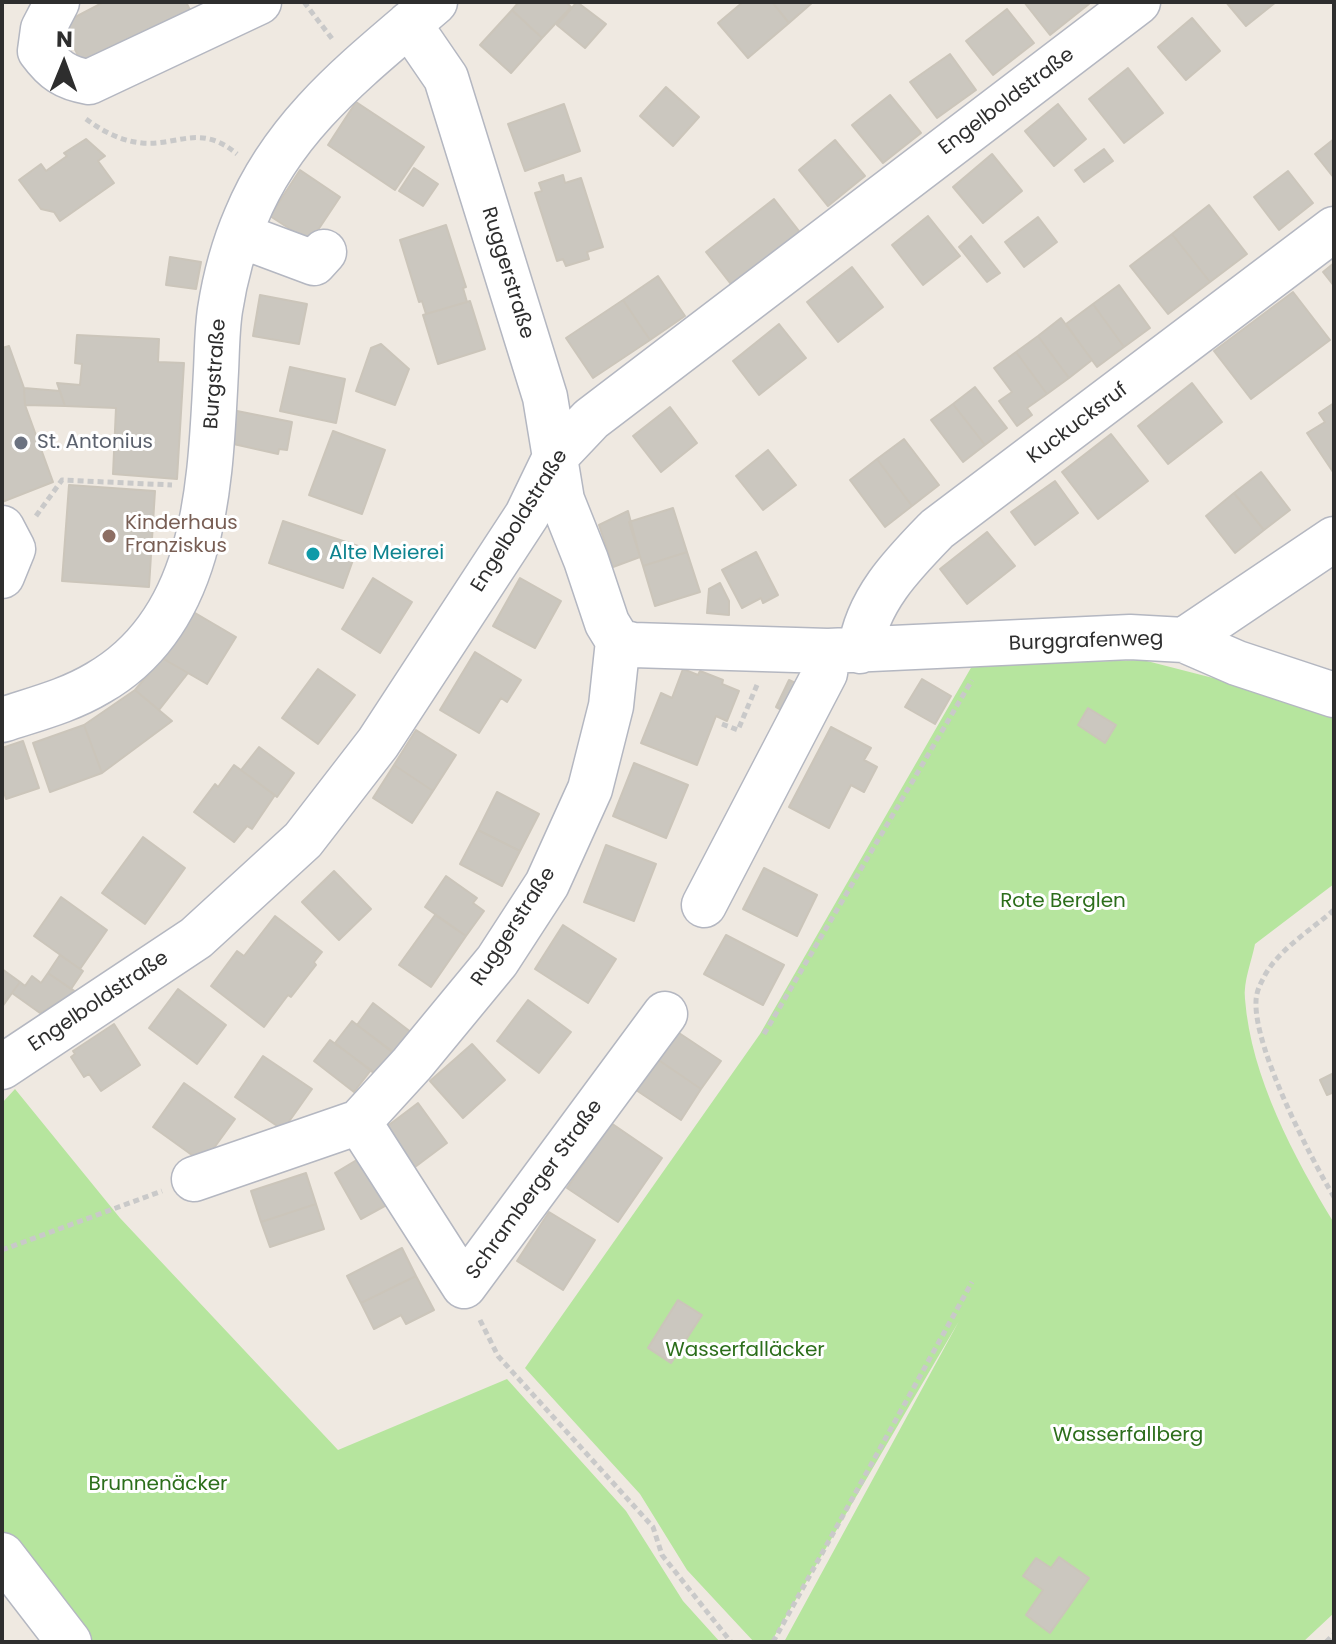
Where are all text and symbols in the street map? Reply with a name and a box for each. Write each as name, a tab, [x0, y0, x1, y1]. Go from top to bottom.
north arrow	[24, 24, 104, 104]
text: N	[56, 24, 73, 55]
street label: Engelboldstraße	[935, 43, 1079, 161]
street label: Ruggerstraße	[476, 204, 538, 342]
street label: Burgstraße	[200, 318, 232, 430]
street label: Kuckucksruf	[1023, 378, 1133, 470]
place label: St. Antonius	[37, 431, 153, 455]
marker: St. Antonius	[12, 434, 30, 452]
street label: Engelboldstraße	[467, 445, 573, 597]
place label: Kinderhaus Franziskus	[125, 512, 238, 559]
marker: Kinderhaus Franziskus	[100, 527, 118, 545]
place label: Alte Meierei	[329, 542, 444, 566]
marker: Alte Meierei	[304, 545, 322, 563]
street label: Burggrafenweg	[1008, 627, 1164, 657]
street label: Ruggerstraße	[467, 863, 561, 991]
park label: Rote Berglen	[1000, 890, 1126, 914]
street label: Engelboldstraße	[25, 946, 173, 1058]
street label: Schramberger Straße	[462, 1095, 608, 1285]
park label: Wasserfalläcker	[665, 1339, 825, 1363]
park label: Wasserfallberg	[1053, 1424, 1203, 1448]
park label: Brunnenäcker	[88, 1473, 228, 1497]

